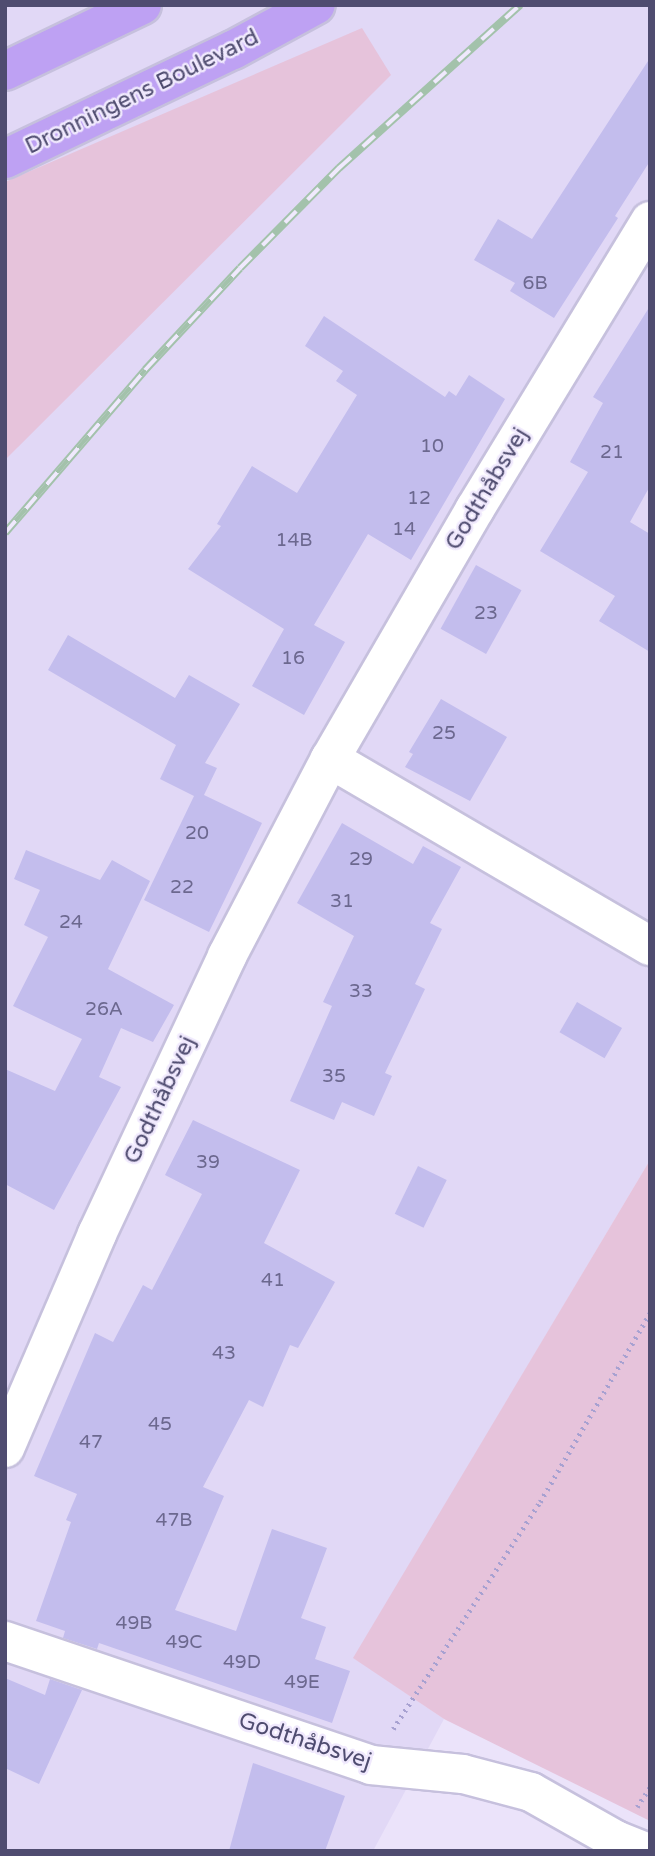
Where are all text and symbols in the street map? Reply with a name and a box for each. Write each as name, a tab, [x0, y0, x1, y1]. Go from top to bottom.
street label: Dronningens Boulevard	[21, 23, 263, 161]
house number: 6B	[522, 273, 548, 295]
street label: Godthåbsvej	[440, 423, 534, 555]
house number: 10	[420, 436, 444, 458]
house number: 21	[600, 442, 624, 464]
house number: 12	[407, 488, 431, 510]
house number: 14	[392, 519, 416, 541]
house number: 14B	[275, 530, 313, 552]
house number: 23	[474, 603, 498, 625]
house number: 16	[281, 648, 305, 670]
house number: 25	[432, 723, 456, 745]
house number: 20	[185, 823, 209, 845]
house number: 29	[349, 849, 373, 871]
house number: 22	[170, 877, 194, 899]
house number: 31	[330, 891, 354, 913]
house number: 24	[59, 912, 83, 934]
house number: 33	[349, 981, 373, 1003]
house number: 26A	[85, 999, 123, 1021]
street label: Godthåbsvej	[118, 1032, 202, 1168]
house number: 35	[322, 1066, 346, 1088]
house number: 39	[196, 1152, 220, 1174]
house number: 41	[261, 1270, 285, 1292]
house number: 43	[212, 1343, 236, 1365]
house number: 45	[148, 1414, 172, 1436]
house number: 47	[79, 1432, 103, 1454]
house number: 47B	[155, 1510, 193, 1532]
house number: 49B	[115, 1613, 153, 1635]
house number: 49C	[165, 1632, 203, 1654]
house number: 49D	[223, 1652, 261, 1674]
house number: 49E	[284, 1672, 320, 1694]
street label: Godthåbsvej	[235, 1707, 375, 1775]

